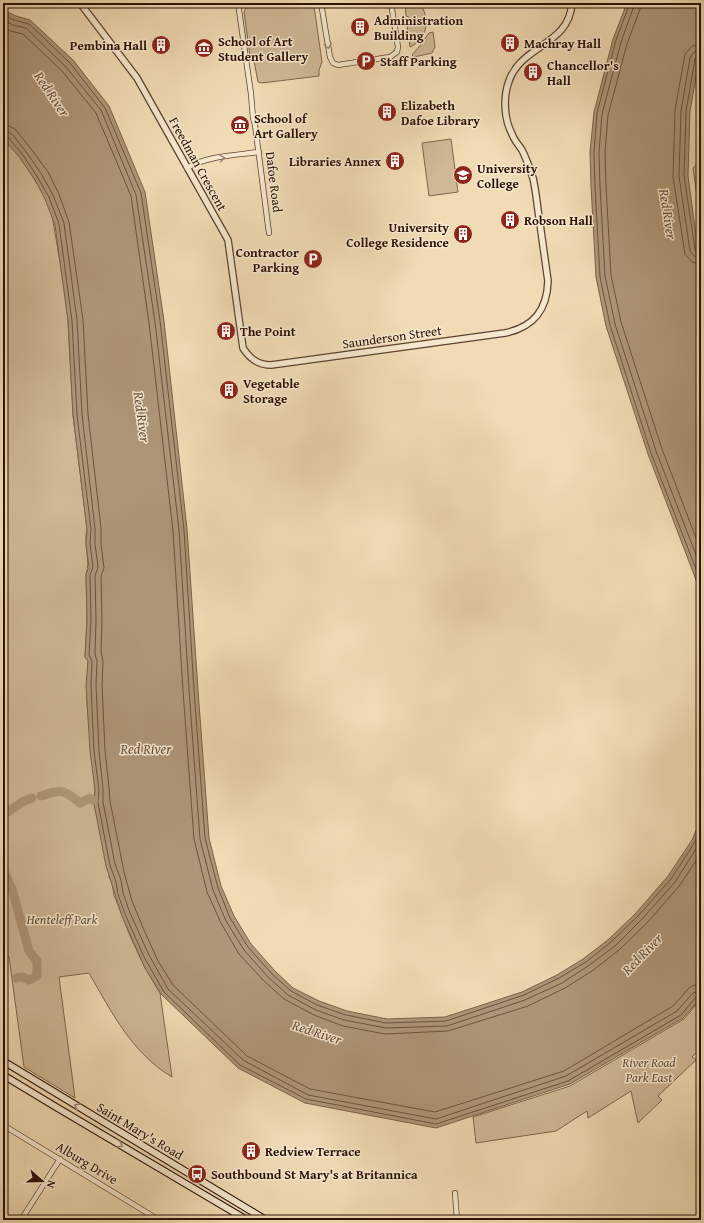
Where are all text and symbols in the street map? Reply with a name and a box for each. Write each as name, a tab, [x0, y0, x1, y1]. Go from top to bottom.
place label: Administration Building	[374, 11, 464, 45]
building icon: Administration Building	[349, 16, 371, 38]
place label: School of Art Student Gallery	[218, 32, 308, 66]
building icon: Machray Hall	[499, 32, 521, 54]
building icon: Pembina Hall	[150, 34, 172, 56]
place label: Machray Hall	[524, 34, 601, 53]
place label: Pembina Hall	[70, 36, 147, 55]
museum icon: School of Art Student Gallery	[193, 37, 215, 59]
one-way arrow	[323, 43, 332, 49]
parking icon: Staff Parking	[355, 50, 377, 72]
place label: Staff Parking	[380, 52, 457, 71]
place label: Chancellor's Hall	[547, 56, 619, 90]
building icon: Chancellor's Hall	[522, 61, 544, 83]
water label: Red River	[29, 66, 75, 121]
place label: Elizabeth Dafoe Library	[401, 96, 480, 130]
building icon: Elizabeth Dafoe Library	[376, 101, 398, 123]
place label: School of Art Gallery	[254, 109, 318, 143]
street label: Freedman Crescent	[164, 114, 232, 215]
museum icon: School of Art Gallery	[229, 114, 251, 136]
building icon: Libraries Annex	[384, 150, 406, 172]
street label: Dafoe Road	[261, 151, 287, 213]
place label: Libraries Annex	[289, 152, 381, 171]
one-way arrow	[219, 154, 225, 162]
place label: University College	[477, 159, 538, 193]
school or university icon: University College	[452, 164, 474, 186]
water label: Red River	[654, 186, 682, 241]
building icon: Robson Hall	[499, 209, 521, 231]
place label: Robson Hall	[524, 211, 593, 230]
place label: University College Residence	[346, 218, 449, 252]
building icon: University College Residence	[452, 223, 474, 245]
place label: Contractor Parking	[236, 243, 299, 277]
parking icon: Contractor Parking	[302, 248, 324, 270]
building icon: The Point	[215, 320, 237, 342]
street label: Saunderson Street	[341, 321, 443, 353]
place label: The Point	[240, 322, 296, 341]
place label: Vegetable Storage	[243, 374, 300, 408]
building icon: Vegetable Storage	[218, 379, 240, 401]
water label: Red River	[128, 389, 156, 444]
water label: Red River	[120, 739, 172, 759]
park label: Henteleff Park	[26, 910, 97, 929]
water label: Red River	[616, 928, 667, 980]
water label: Red River	[289, 1014, 345, 1050]
park label: River Road Park East	[621, 1053, 676, 1087]
street label: Saint Mary's Road	[93, 1098, 187, 1164]
one-way arrow	[74, 1103, 81, 1111]
street label: Alburg Drive	[52, 1137, 122, 1189]
building icon: Redview Terrace	[240, 1140, 262, 1162]
one-way arrow	[116, 1141, 123, 1148]
place label: Redview Terrace	[265, 1142, 361, 1161]
north arrow	[22, 1161, 62, 1201]
bus stop icon: Southbound St Mary's at Britannica	[186, 1163, 208, 1185]
place label: Southbound St Mary's at Britannica	[211, 1165, 418, 1184]
text: N	[42, 1178, 60, 1191]

